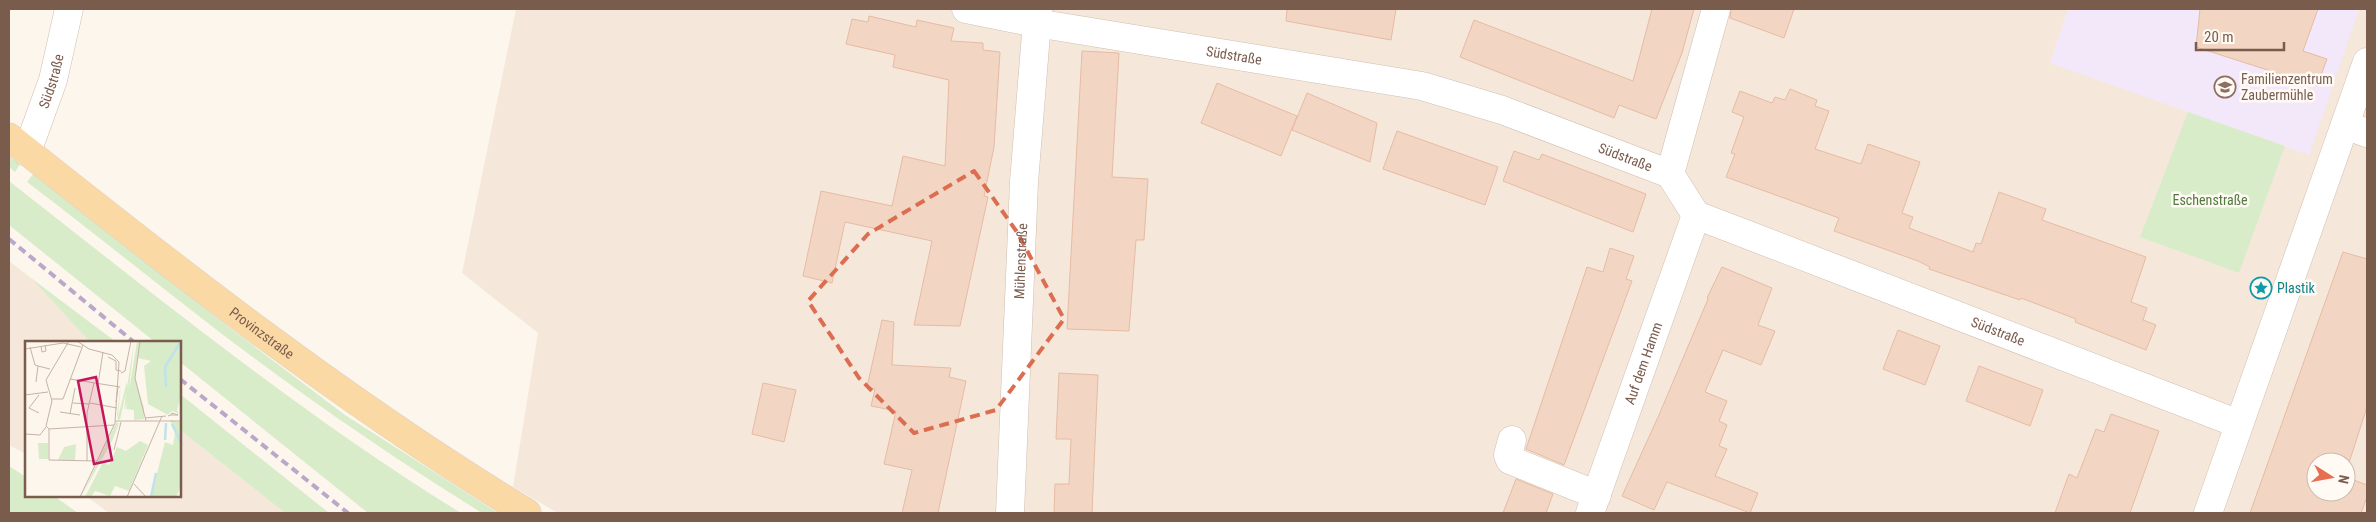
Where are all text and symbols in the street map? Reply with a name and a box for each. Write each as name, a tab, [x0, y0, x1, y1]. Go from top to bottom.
scale bar	[2196, 20, 2284, 52]
text: 20 m	[2204, 28, 2234, 46]
street label: Südstraße	[1205, 43, 1263, 68]
street label: Südstraße	[35, 52, 67, 111]
place label: Familienzentrum Zaubermühle	[2241, 71, 2333, 103]
school or university icon: Familienzentrum Zaubermühle	[2213, 75, 2237, 99]
street label: Südstraße	[1596, 140, 1655, 175]
park label: Eschenstraße	[2172, 192, 2248, 208]
street label: Mühlenstraße	[1011, 223, 1030, 299]
place icon: Plastik	[2249, 276, 2273, 300]
place label: Plastik	[2277, 280, 2315, 296]
street label: Provinzstraße	[227, 304, 298, 362]
street label: Südstraße	[1969, 314, 2028, 349]
street label: Auf dem Hamm	[1621, 320, 1665, 406]
inset map	[25, 341, 181, 497]
north arrow	[2306, 452, 2356, 502]
text: N	[2335, 474, 2352, 485]

